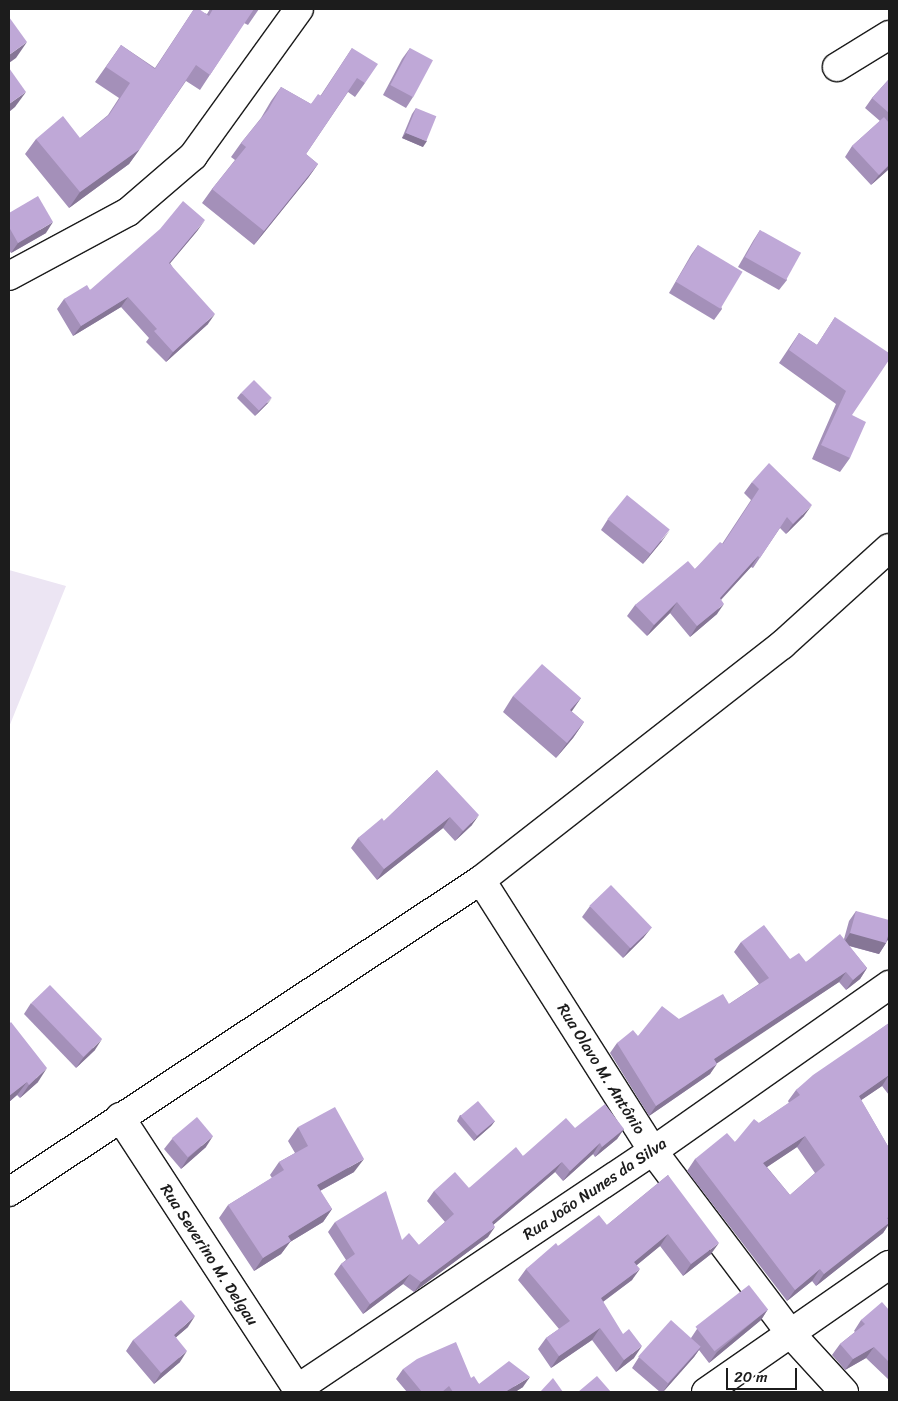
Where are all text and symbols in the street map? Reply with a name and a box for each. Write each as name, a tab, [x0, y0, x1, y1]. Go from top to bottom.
street label: Rua Olavo M. Antônio	[553, 1000, 649, 1138]
street label: Rua João Nunes da Silva	[519, 1134, 671, 1244]
street label: Rua Severino M. Delgau	[156, 1180, 262, 1330]
scale bar	[728, 1358, 799, 1390]
text: 20 m	[734, 1364, 768, 1390]

